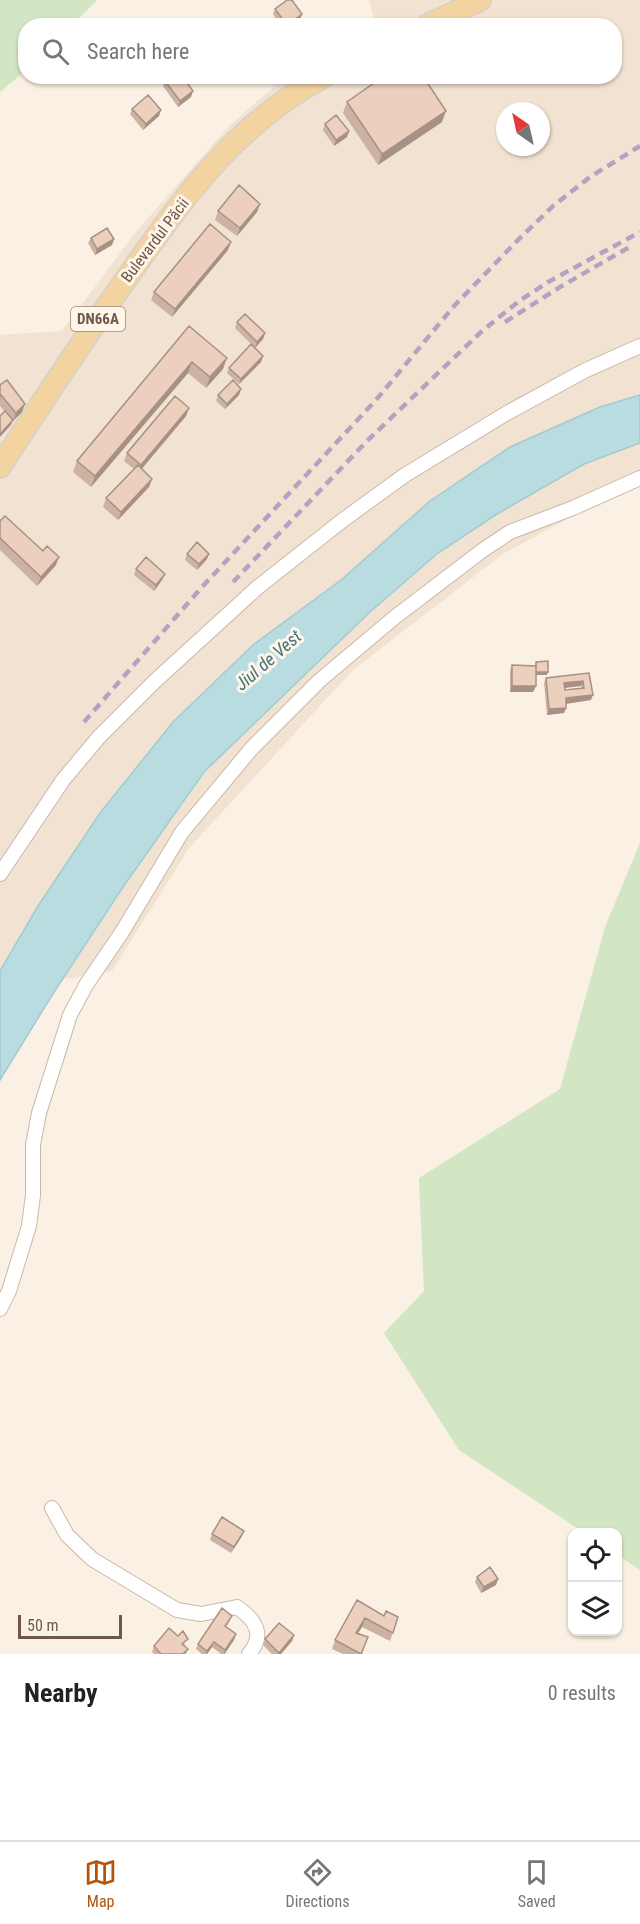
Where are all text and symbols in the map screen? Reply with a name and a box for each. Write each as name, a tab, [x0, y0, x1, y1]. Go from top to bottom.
search box	[18, 18, 622, 84]
icon: search	[39, 35, 72, 68]
text: Search here	[87, 39, 189, 64]
north arrow	[496, 102, 550, 156]
street label: Bulevardul Păcii	[117, 194, 193, 286]
road number: DN66A	[71, 307, 125, 331]
water label: Jiul de Vest	[231, 625, 306, 694]
map controls	[568, 1528, 622, 1636]
button: locate	[568, 1528, 622, 1582]
button: layers	[568, 1582, 622, 1636]
scale bar	[18, 1612, 122, 1640]
text: 50 m	[27, 1616, 59, 1635]
text: Nearby	[24, 1678, 98, 1708]
text: 0 results	[548, 1681, 616, 1705]
tab: Map	[84, 1856, 117, 1911]
tab: Directions	[286, 1856, 349, 1911]
tab: Saved	[518, 1856, 556, 1911]

